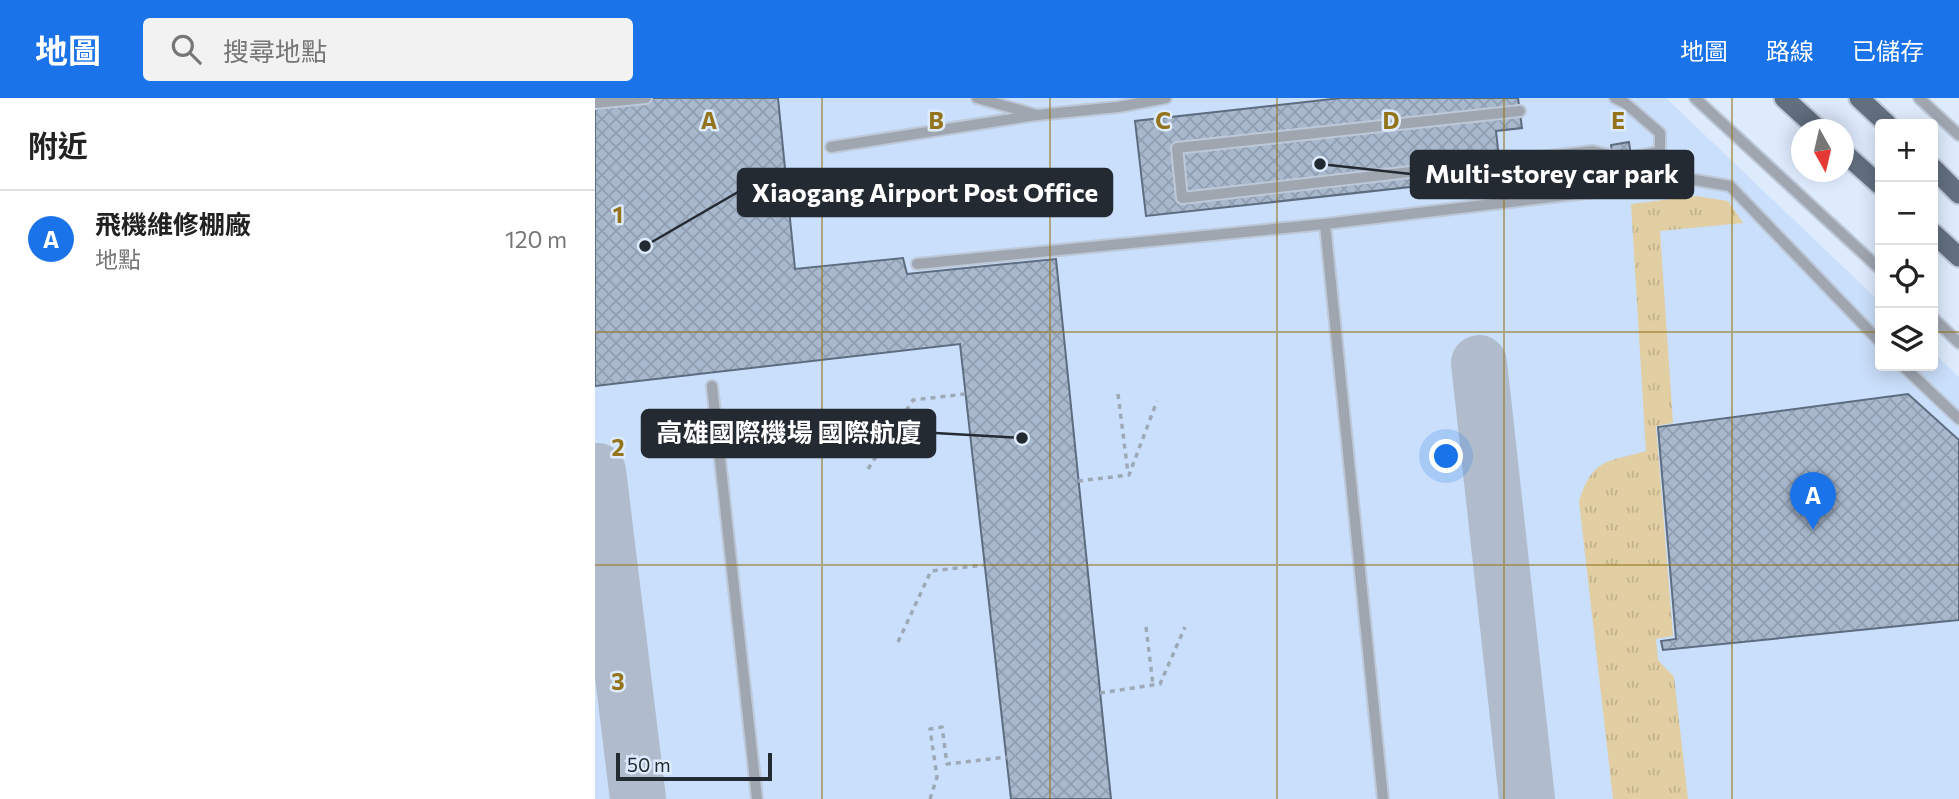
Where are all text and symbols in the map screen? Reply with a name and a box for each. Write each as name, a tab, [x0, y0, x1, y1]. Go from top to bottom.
search box	[143, 18, 633, 81]
text: 地圖	[35, 29, 101, 70]
icon: search	[167, 30, 205, 68]
text: 搜尋地點	[223, 35, 327, 66]
text: 地圖	[1680, 36, 1728, 65]
text: 路線	[1766, 36, 1814, 65]
text: 已儲存	[1852, 36, 1924, 65]
text: A	[701, 106, 718, 134]
text: B	[928, 106, 944, 134]
text: C	[1155, 106, 1171, 134]
text: D	[1383, 106, 1400, 134]
text: E	[1611, 106, 1625, 134]
north arrow	[1791, 119, 1854, 182]
map controls	[1875, 119, 1938, 371]
button: +	[1875, 119, 1938, 182]
text: 附近	[28, 126, 88, 163]
callout: Multi-storey car park	[1411, 151, 1693, 198]
text: Multi-storey car park	[1425, 157, 1679, 188]
callout: Xiaogang Airport Post Office	[738, 169, 1112, 216]
text: Xiaogang Airport Post Office	[752, 176, 1098, 207]
button: −	[1875, 182, 1938, 245]
text: 1	[613, 200, 623, 228]
text: 飛機維修棚廠	[95, 208, 251, 239]
text: A	[43, 225, 59, 253]
text: 120 m	[505, 225, 567, 253]
text: 地點	[95, 245, 141, 273]
button: locate	[1875, 245, 1938, 308]
button: layers	[1875, 308, 1938, 371]
callout: 高雄國際機場 國際航廈	[642, 410, 935, 457]
text: 高雄國際機場 國際航廈	[657, 416, 921, 447]
text: 2	[611, 433, 625, 461]
your location	[1429, 439, 1463, 473]
pin: A	[1790, 472, 1836, 530]
text: 3	[611, 667, 625, 695]
scale bar	[616, 750, 772, 782]
text: 50 m	[627, 753, 671, 776]

